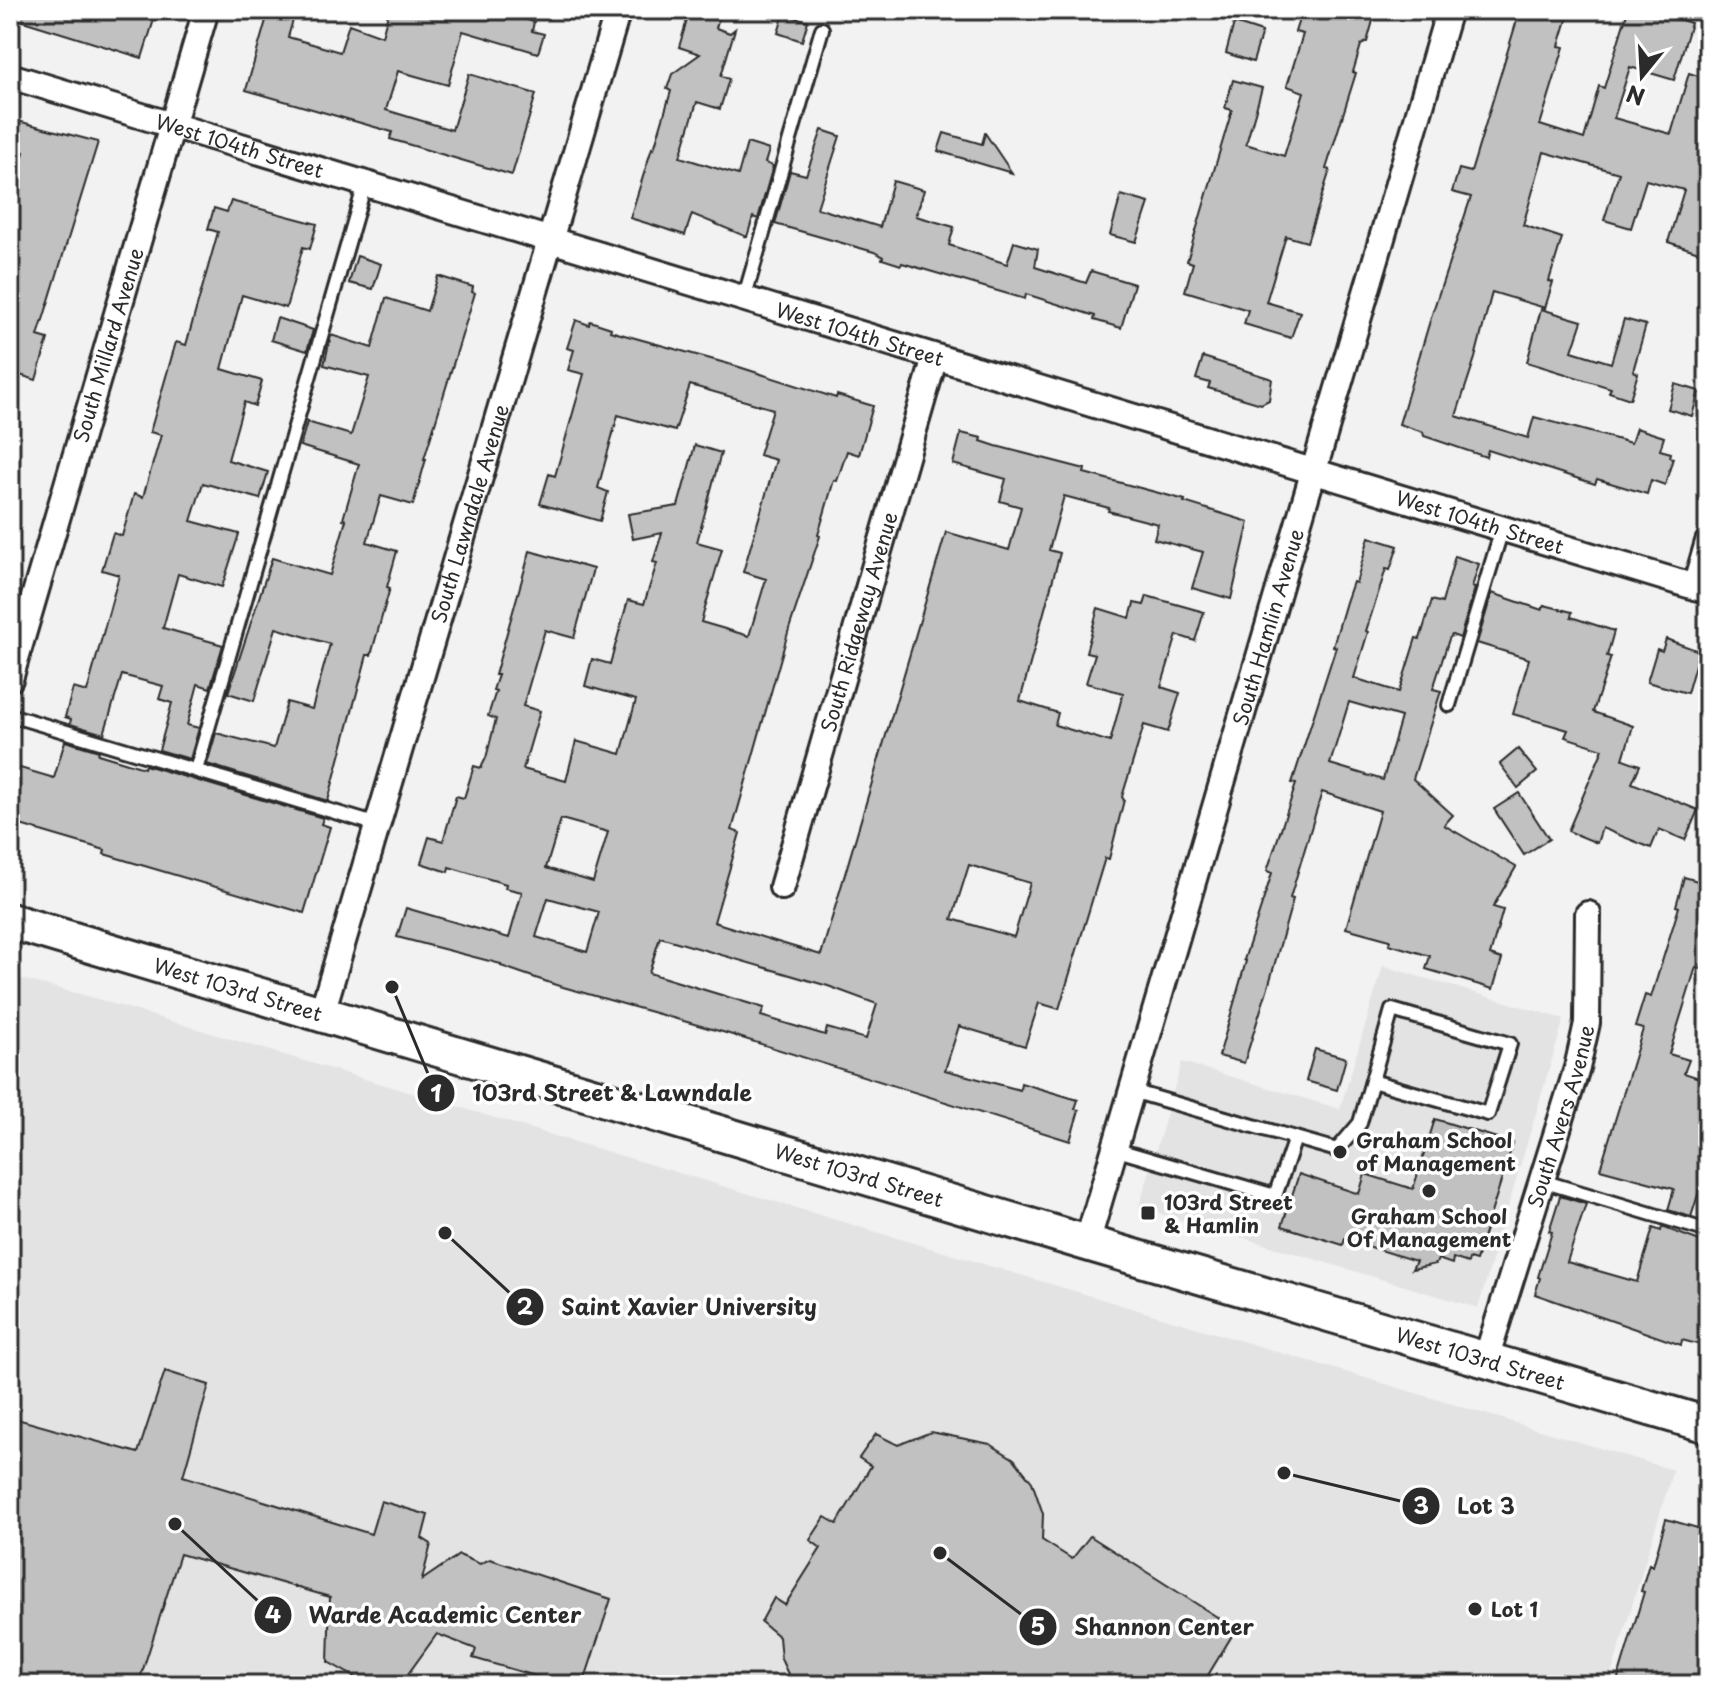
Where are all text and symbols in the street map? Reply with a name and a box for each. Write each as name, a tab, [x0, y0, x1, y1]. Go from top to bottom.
north arrow	[1602, 36, 1682, 116]
text: N	[1622, 78, 1649, 115]
street label: West 104th Street	[152, 106, 327, 185]
street label: South Millard Avenue	[65, 244, 151, 446]
street label: West 104th Street	[772, 294, 947, 373]
street label: South Lawndale Avenue	[423, 400, 516, 626]
street label: West 104th Street	[1392, 482, 1567, 561]
street label: South Ridgeway Avenue	[813, 508, 905, 735]
street label: South Hamlin Avenue	[1225, 525, 1311, 729]
street label: West 103rd Street	[150, 950, 326, 1029]
street label: South Avers Avenue	[1519, 1022, 1601, 1211]
callout: 103rd Street & Lawndale	[416, 1070, 769, 1116]
text: 1	[430, 1074, 442, 1110]
text: 103rd Street & Lawndale	[472, 1075, 752, 1108]
place label: Graham School of Management	[1356, 1125, 1516, 1178]
street label: West 103rd Street	[771, 1135, 947, 1214]
marker: Graham School of Management	[1331, 1143, 1349, 1161]
marker: Graham School Of Management	[1420, 1182, 1438, 1200]
place label: 103rd Street & Hamlin	[1164, 1187, 1293, 1240]
place label: Graham School Of Management	[1347, 1201, 1512, 1254]
marker: 103rd Street & Hamlin	[1139, 1204, 1157, 1222]
callout: Saint Xavier University	[505, 1284, 833, 1330]
text: 2	[517, 1287, 534, 1323]
text: Saint Xavier University	[561, 1289, 817, 1322]
street label: West 103rd Street	[1392, 1319, 1568, 1397]
callout: Lot 3	[1401, 1483, 1531, 1529]
text: 3	[1413, 1486, 1429, 1522]
text: Lot 3	[1457, 1488, 1515, 1521]
callout: Warde Academic Center	[253, 1592, 597, 1638]
place label: Lot 1	[1491, 1594, 1538, 1624]
text: 4	[265, 1595, 281, 1631]
text: Warde Academic Center	[309, 1597, 582, 1630]
marker: Lot 1	[1466, 1600, 1484, 1618]
callout: Shannon Center	[1018, 1604, 1270, 1650]
text: 5	[1030, 1607, 1046, 1643]
text: Shannon Center	[1074, 1609, 1254, 1642]

